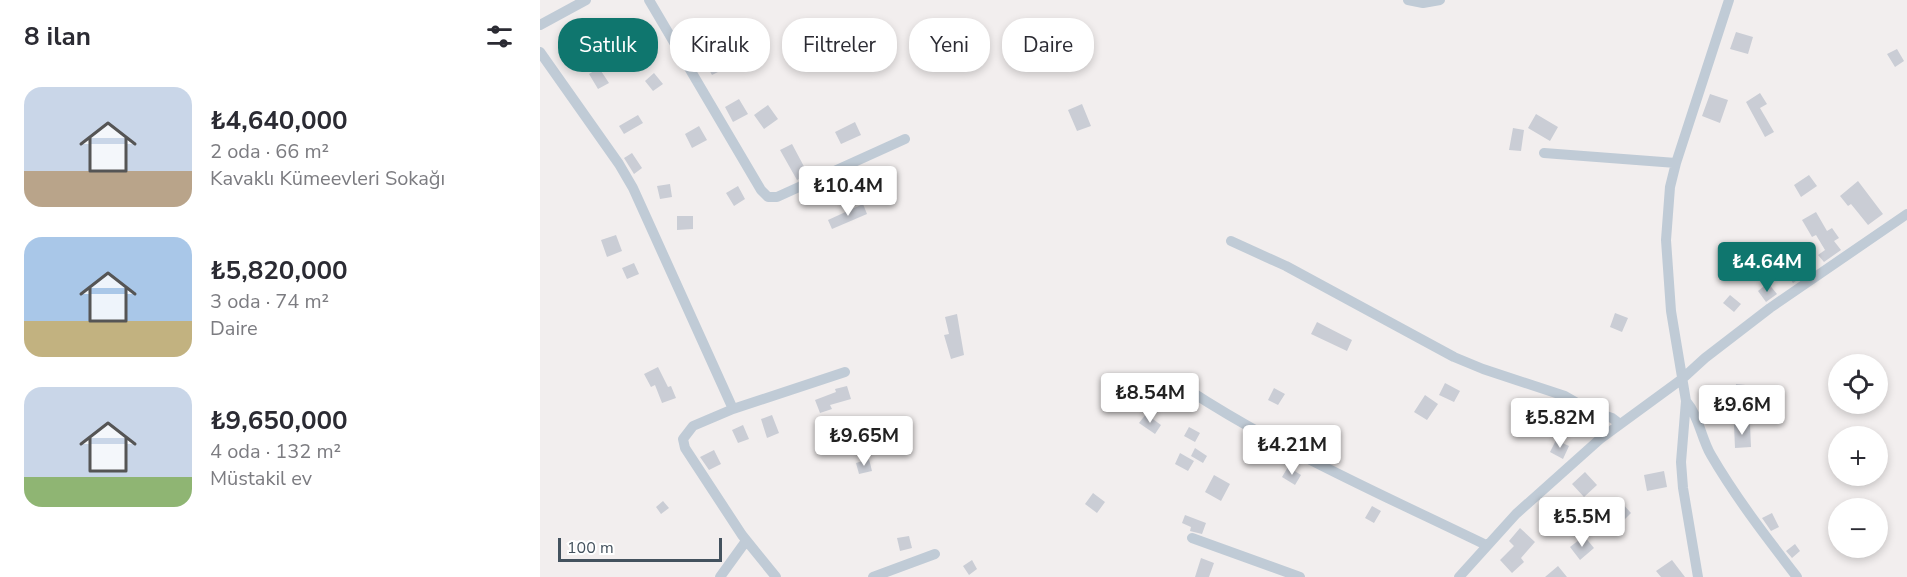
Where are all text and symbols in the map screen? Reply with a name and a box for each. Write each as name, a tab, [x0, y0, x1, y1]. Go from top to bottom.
chip: Satılık	[558, 18, 658, 72]
chip: Kiralık	[670, 18, 770, 72]
chip: Filtreler	[782, 18, 897, 72]
chip: Yeni	[909, 18, 990, 72]
chip: Daire	[1002, 18, 1094, 72]
text: 8 ilan	[24, 19, 91, 54]
icon: filters	[483, 20, 516, 53]
text: ₺4,640,000	[210, 103, 348, 138]
icon: home	[72, 111, 144, 183]
text: 2 oda · 66 m²	[210, 138, 329, 165]
text: Kavaklı Kümeevleri Sokağı	[210, 165, 445, 192]
pin: ₺10.4M	[799, 166, 897, 217]
text: ₺10.4M	[813, 172, 883, 199]
pin: ₺4.64M	[1718, 242, 1816, 293]
text: ₺4.64M	[1732, 248, 1802, 275]
text: ₺5,820,000	[210, 253, 348, 288]
icon: home	[72, 261, 144, 333]
text: 3 oda · 74 m²	[210, 288, 329, 315]
text: Daire	[210, 315, 258, 342]
map controls	[1828, 354, 1888, 558]
button: locate	[1828, 354, 1888, 414]
pin: ₺8.54M	[1101, 373, 1199, 424]
text: ₺8.54M	[1115, 379, 1185, 406]
pin: ₺9.6M	[1700, 385, 1784, 436]
text: ₺9.6M	[1713, 391, 1771, 418]
pin: ₺5.82M	[1511, 398, 1609, 449]
text: ₺9,650,000	[210, 403, 348, 438]
text: ₺5.82M	[1525, 404, 1595, 431]
icon: home	[72, 411, 144, 483]
pin: ₺9.65M	[815, 416, 913, 467]
text: ₺9.65M	[829, 422, 899, 449]
pin: ₺4.21M	[1243, 425, 1341, 476]
button: +	[1828, 426, 1888, 486]
text: ₺4.21M	[1257, 431, 1327, 458]
text: 4 oda · 132 m²	[210, 438, 341, 465]
text: Müstakil ev	[210, 465, 312, 492]
pin: ₺5.5M	[1540, 497, 1624, 548]
button: −	[1828, 498, 1888, 558]
text: ₺5.5M	[1553, 503, 1611, 530]
scale bar	[558, 535, 722, 562]
text: 100 m	[567, 537, 614, 559]

